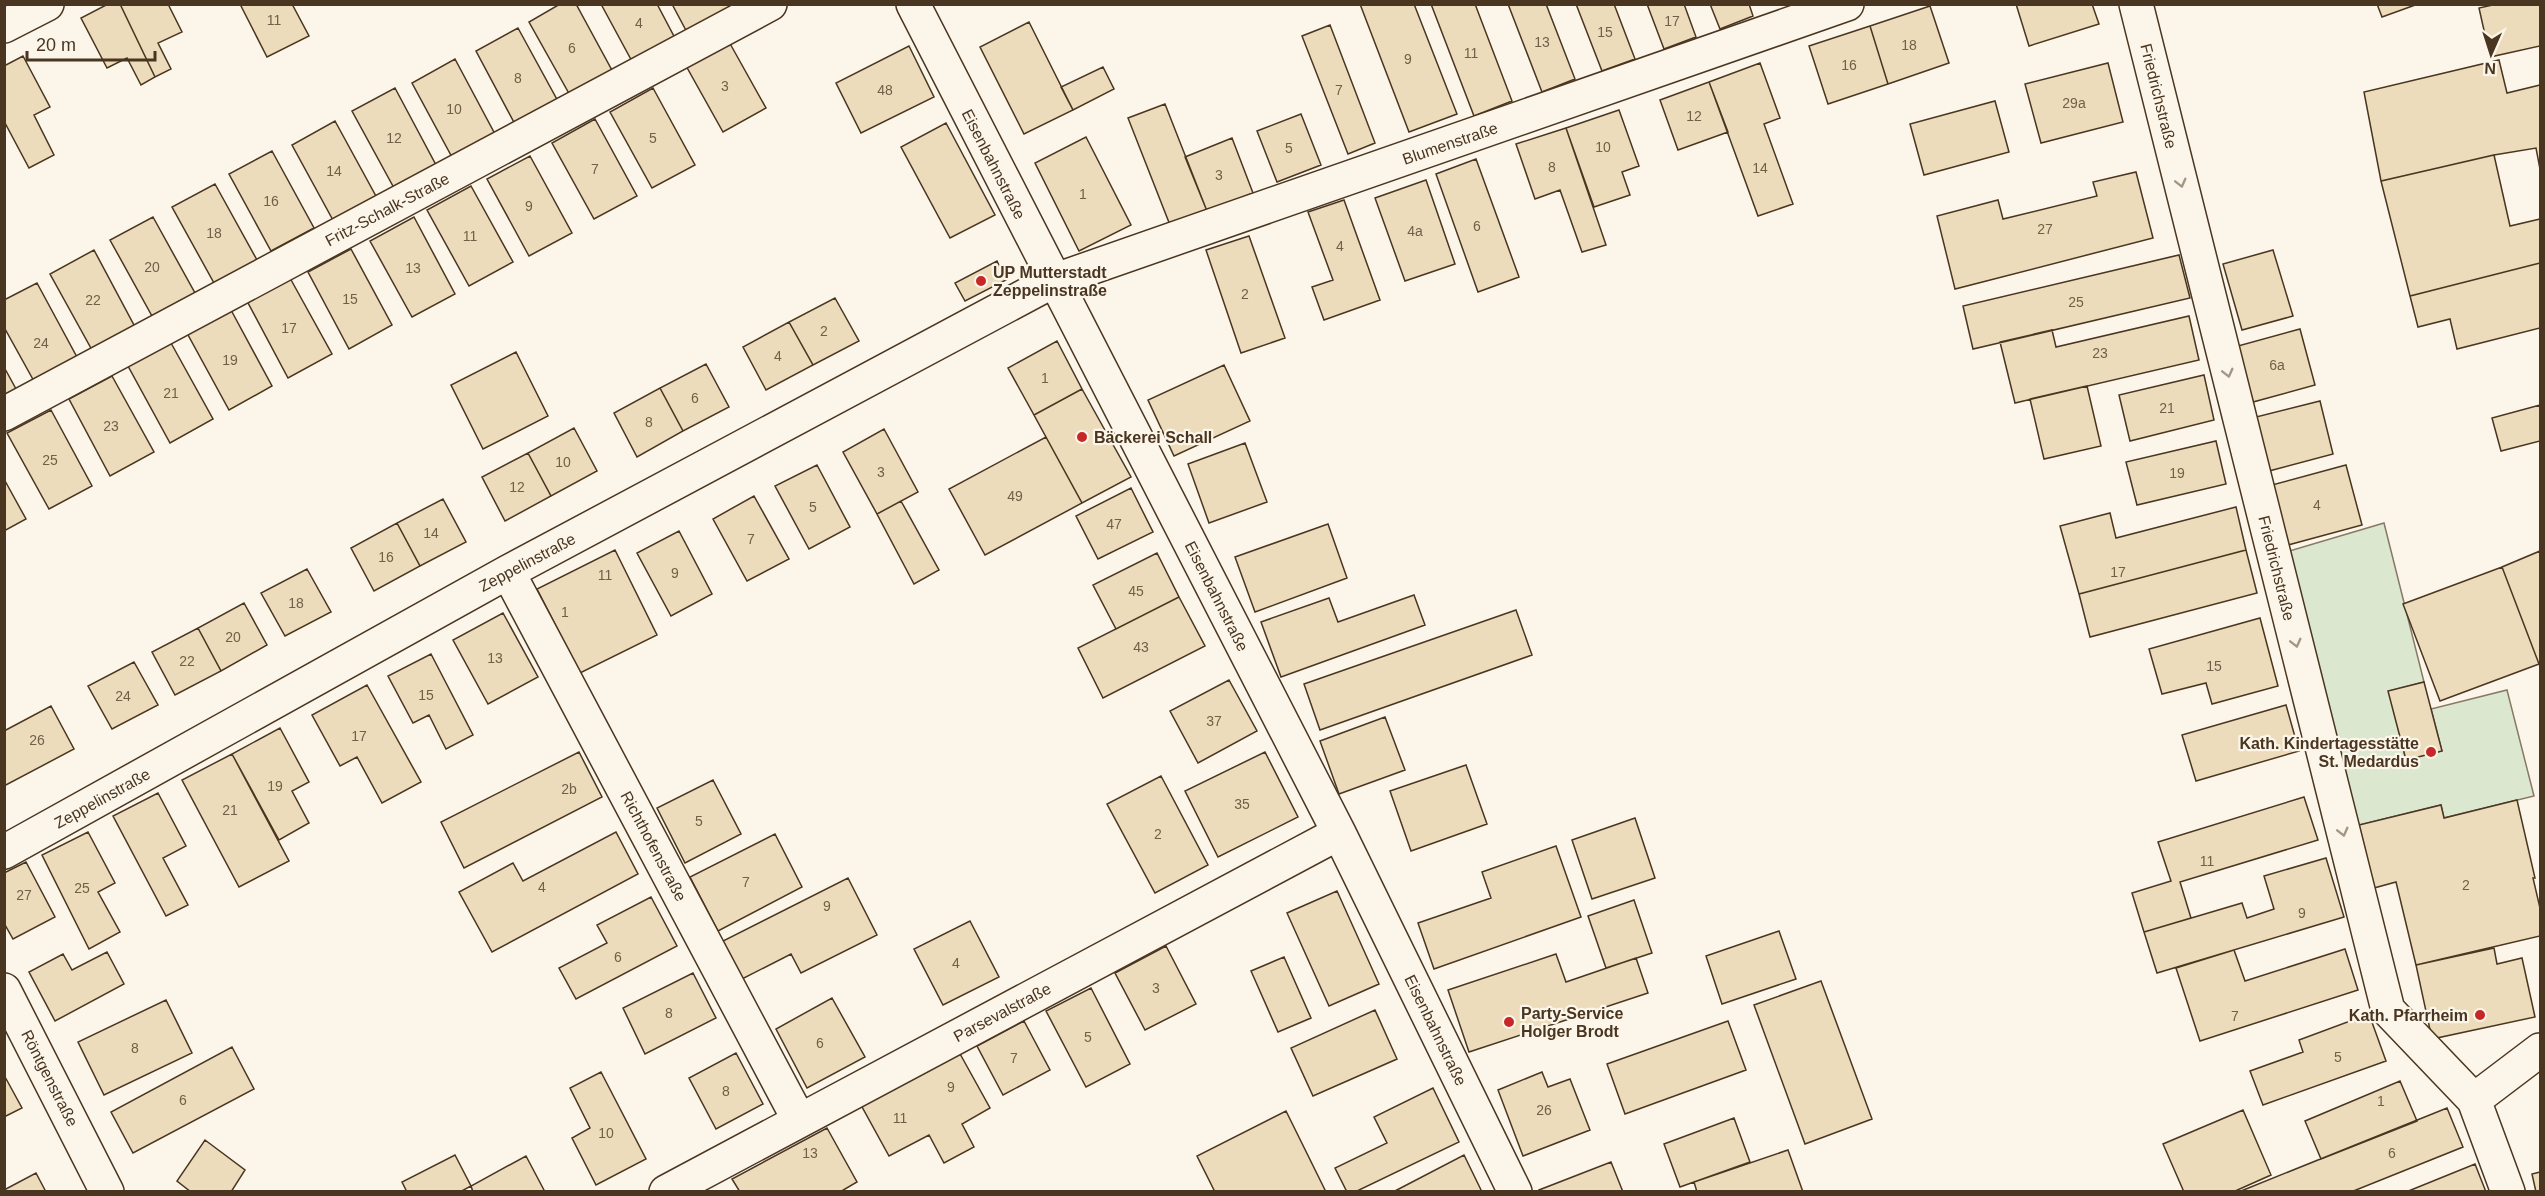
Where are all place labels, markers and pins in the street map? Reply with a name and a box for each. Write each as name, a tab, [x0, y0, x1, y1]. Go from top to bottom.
place label: UP Mutterstadt Zeppelinstraße	[993, 264, 1107, 299]
marker: UP Mutterstadt Zeppelinstraße	[974, 274, 988, 288]
place label: Bäckerei Schall	[1094, 429, 1212, 446]
marker: Bäckerei Schall	[1075, 430, 1089, 444]
place label: Kath. Kindertagesstätte St. Medardus	[2239, 735, 2419, 770]
marker: Kath. Kindertagesstätte St. Medardus	[2424, 745, 2438, 759]
place label: Party-Service Holger Brodt	[1521, 1005, 1623, 1040]
place label: Kath. Pfarrheim	[2349, 1007, 2468, 1024]
marker: Kath. Pfarrheim	[2473, 1008, 2487, 1022]
marker: Party-Service Holger Brodt	[1502, 1015, 1516, 1029]

